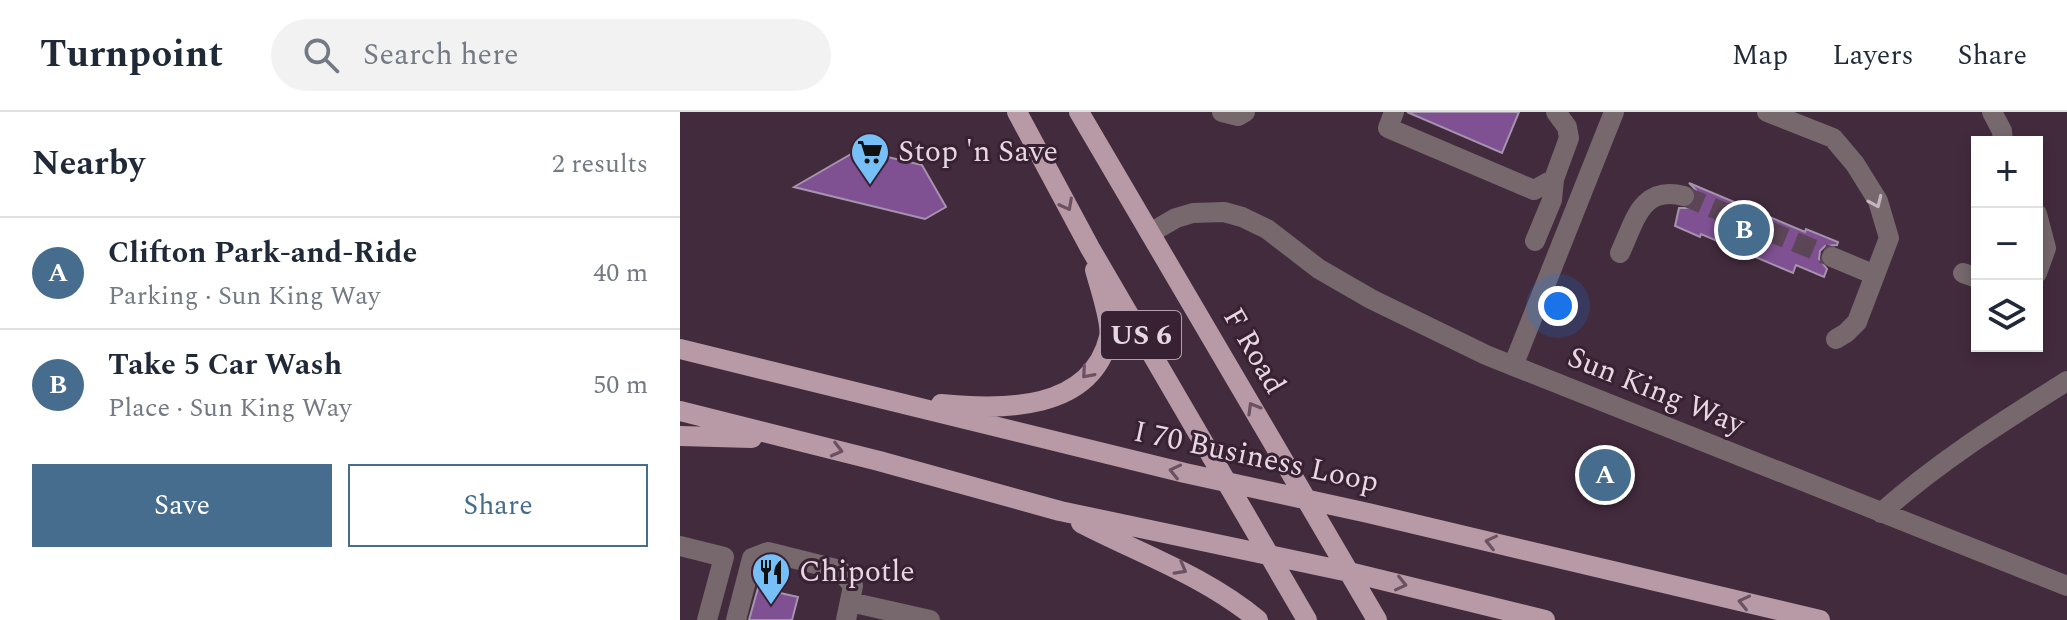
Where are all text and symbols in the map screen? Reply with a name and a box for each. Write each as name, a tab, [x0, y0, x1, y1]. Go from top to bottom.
search box	[271, 19, 831, 91]
text: Turnpoint	[40, 26, 223, 84]
text: Search here	[363, 32, 519, 78]
icon: search	[299, 33, 343, 77]
text: Map	[1732, 34, 1788, 77]
text: Layers	[1832, 34, 1914, 77]
text: Share	[1958, 34, 2027, 77]
place label: Stop 'n Save	[898, 129, 1058, 175]
supermarket icon: Stop 'n Save	[849, 131, 891, 186]
map controls	[1971, 136, 2043, 352]
button: +	[1971, 136, 2043, 208]
text: Nearby	[32, 138, 145, 190]
text: 2 results	[552, 144, 648, 184]
one-way arrow	[1867, 194, 1883, 208]
one-way arrow	[1058, 197, 1073, 212]
pin: B	[1718, 200, 1770, 260]
button: −	[1971, 208, 2043, 280]
text: Clifton Park-and-Ride	[108, 230, 417, 276]
text: A	[48, 253, 68, 293]
text: 40 m	[593, 253, 648, 293]
text: Parking · Sun King Way	[108, 276, 380, 316]
button: layers	[1971, 280, 2043, 352]
your location	[1538, 286, 1578, 326]
street label: F Road	[1211, 299, 1297, 403]
road number: US 6	[1101, 311, 1181, 359]
street label: Sun King Way	[1561, 335, 1753, 448]
text: Take 5 Car Wash	[108, 342, 342, 388]
one-way arrow	[1082, 363, 1097, 378]
text: B	[49, 365, 67, 405]
text: 50 m	[593, 365, 648, 405]
text: Place · Sun King Way	[108, 388, 352, 428]
one-way arrow	[1247, 402, 1263, 417]
street label: I 70 Business Loop	[1129, 409, 1383, 505]
one-way arrow	[830, 441, 844, 458]
pin: A	[1579, 445, 1631, 505]
one-way arrow	[1169, 463, 1183, 480]
button: Save	[32, 464, 332, 547]
button: Share	[348, 464, 648, 547]
one-way arrow	[1485, 534, 1499, 551]
place label: Chipotle	[799, 549, 915, 595]
restaurant icon: Chipotle	[750, 551, 792, 606]
one-way arrow	[1172, 560, 1187, 575]
one-way arrow	[1393, 575, 1407, 592]
one-way arrow	[1738, 594, 1752, 611]

